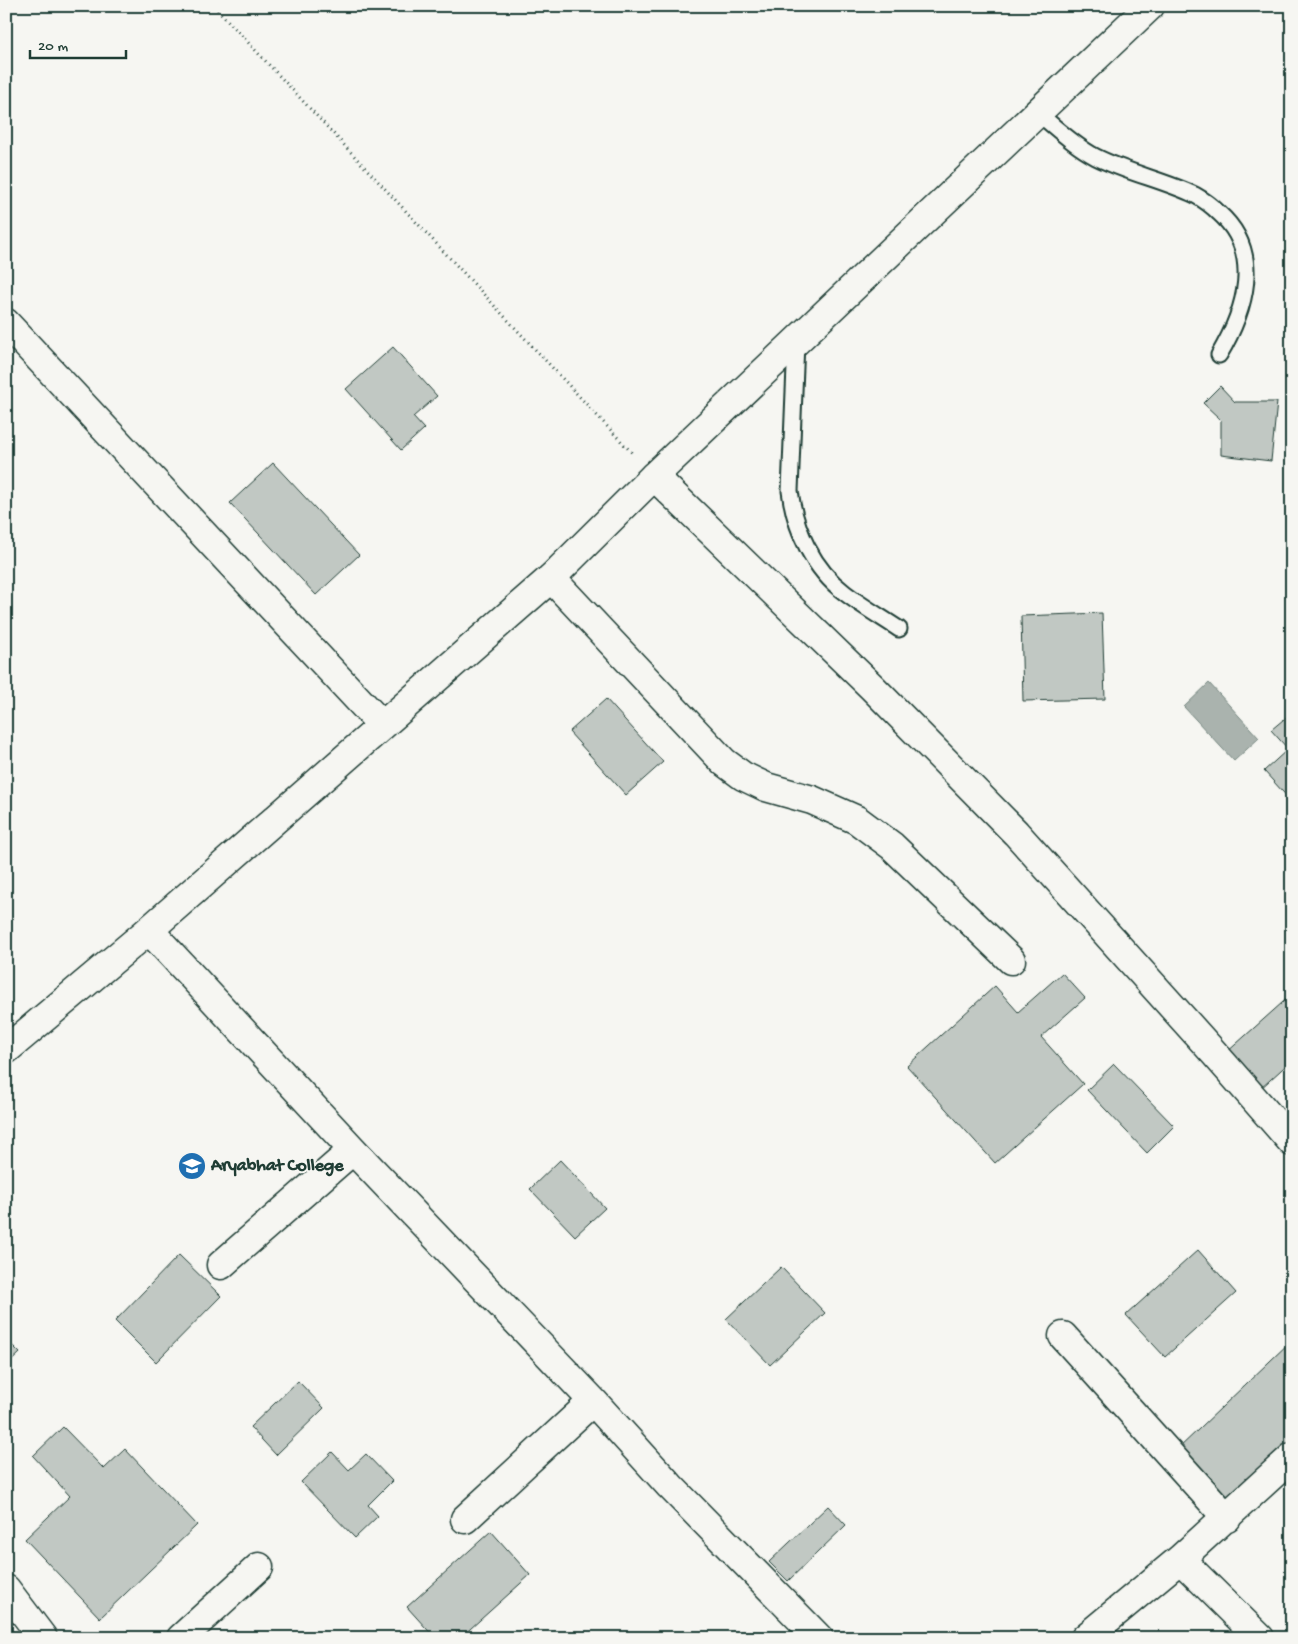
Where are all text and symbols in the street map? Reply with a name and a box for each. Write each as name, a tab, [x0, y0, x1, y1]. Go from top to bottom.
scale bar	[30, 28, 126, 60]
text: 20 m	[38, 38, 68, 56]
school or university icon: Aryabhat College	[177, 1151, 207, 1181]
place label: Aryabhat College	[210, 1156, 344, 1177]

